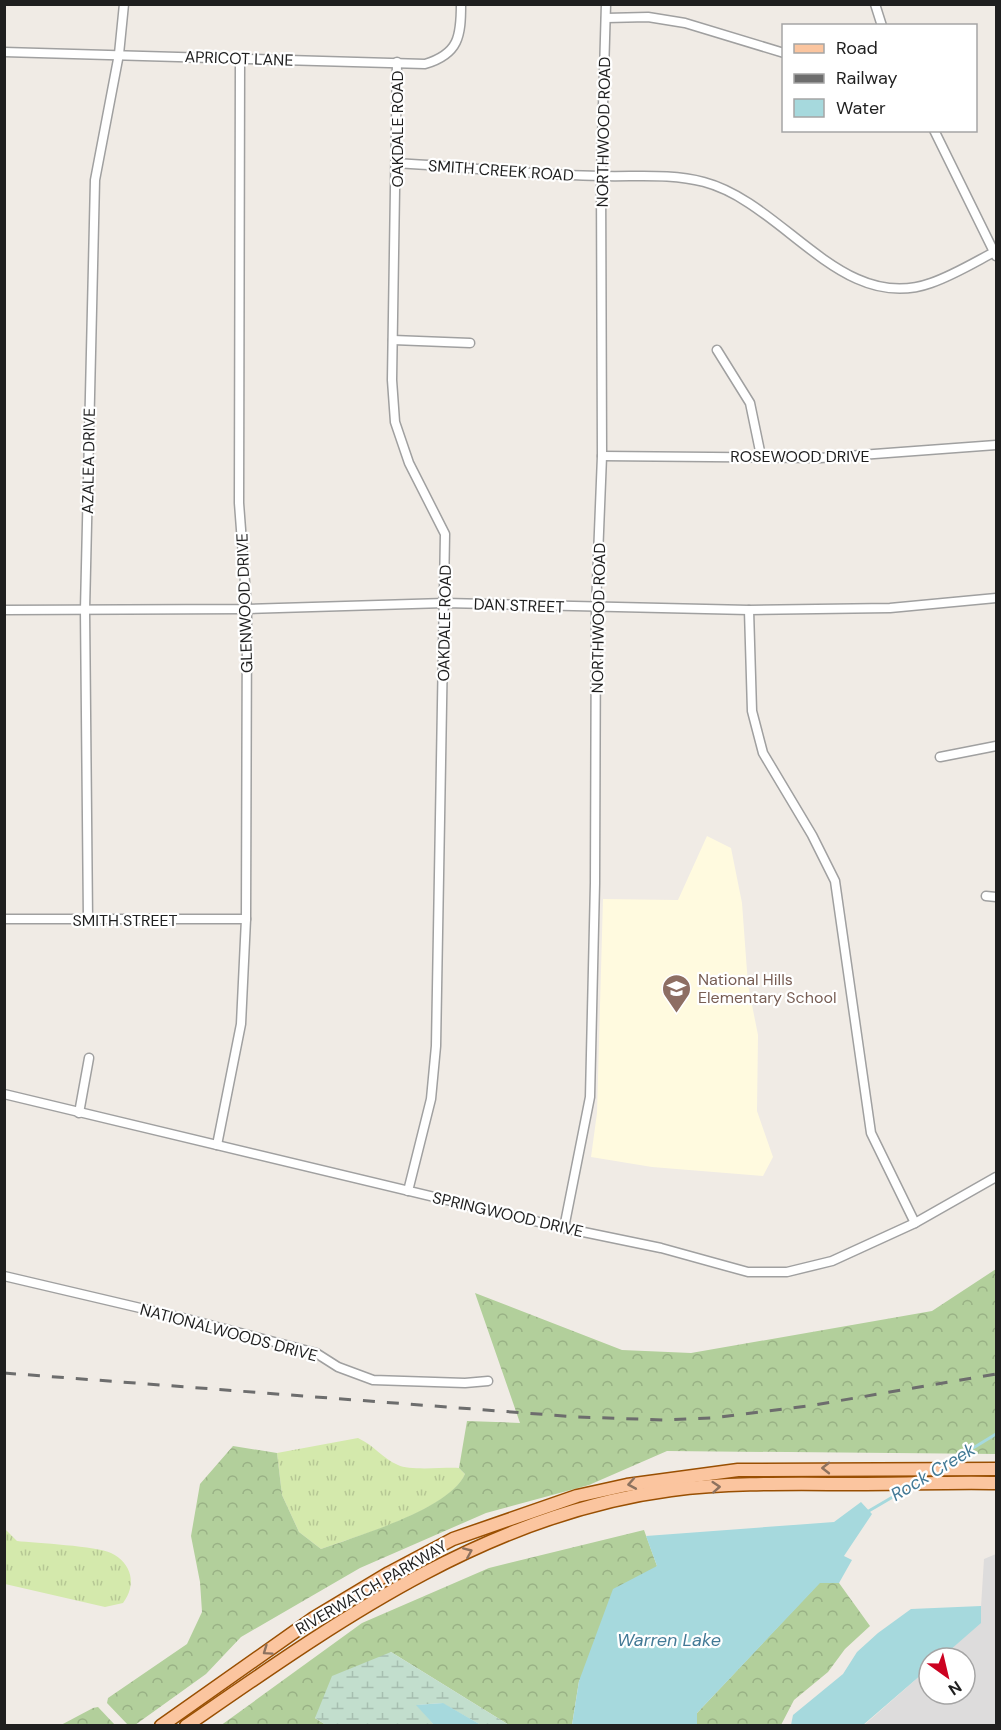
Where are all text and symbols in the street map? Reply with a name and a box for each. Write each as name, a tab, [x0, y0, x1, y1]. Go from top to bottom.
legend	[782, 24, 977, 132]
text: Road	[836, 36, 878, 60]
street label: APRICOT LANE	[184, 46, 294, 71]
street label: NORTHWOOD ROAD	[592, 57, 615, 208]
text: Railway	[836, 66, 898, 90]
street label: OAKDALE ROAD	[387, 71, 408, 187]
text: Water	[836, 96, 886, 120]
street label: SMITH CREEK ROAD	[427, 155, 575, 186]
street label: AZALEA DRIVE	[77, 408, 100, 514]
street label: ROSEWOOD DRIVE	[730, 446, 870, 467]
street label: GLENWOOD DRIVE	[232, 533, 257, 673]
street label: NORTHWOOD ROAD	[587, 543, 610, 694]
street label: OAKDALE ROAD	[433, 564, 456, 682]
street label: DAN STREET	[473, 593, 565, 618]
street label: SMITH STREET	[72, 910, 178, 931]
place label: National Hills Elementary School	[698, 969, 836, 1008]
school or university icon: National Hills Elementary School	[661, 972, 693, 1014]
street label: SPRINGWOOD DRIVE	[430, 1187, 585, 1242]
street label: NATIONALWOODS DRIVE	[138, 1299, 320, 1366]
water label: Rock Creek	[886, 1437, 981, 1507]
one-way arrow	[822, 1462, 831, 1474]
one-way arrow	[627, 1478, 637, 1490]
one-way arrow	[712, 1481, 721, 1494]
street label: RIVERWATCH PARKWAY	[292, 1535, 451, 1639]
one-way arrow	[461, 1547, 472, 1559]
water label: Warren Lake	[617, 1628, 721, 1652]
one-way arrow	[263, 1644, 274, 1655]
north arrow	[917, 1646, 977, 1706]
text: N	[944, 1676, 966, 1700]

